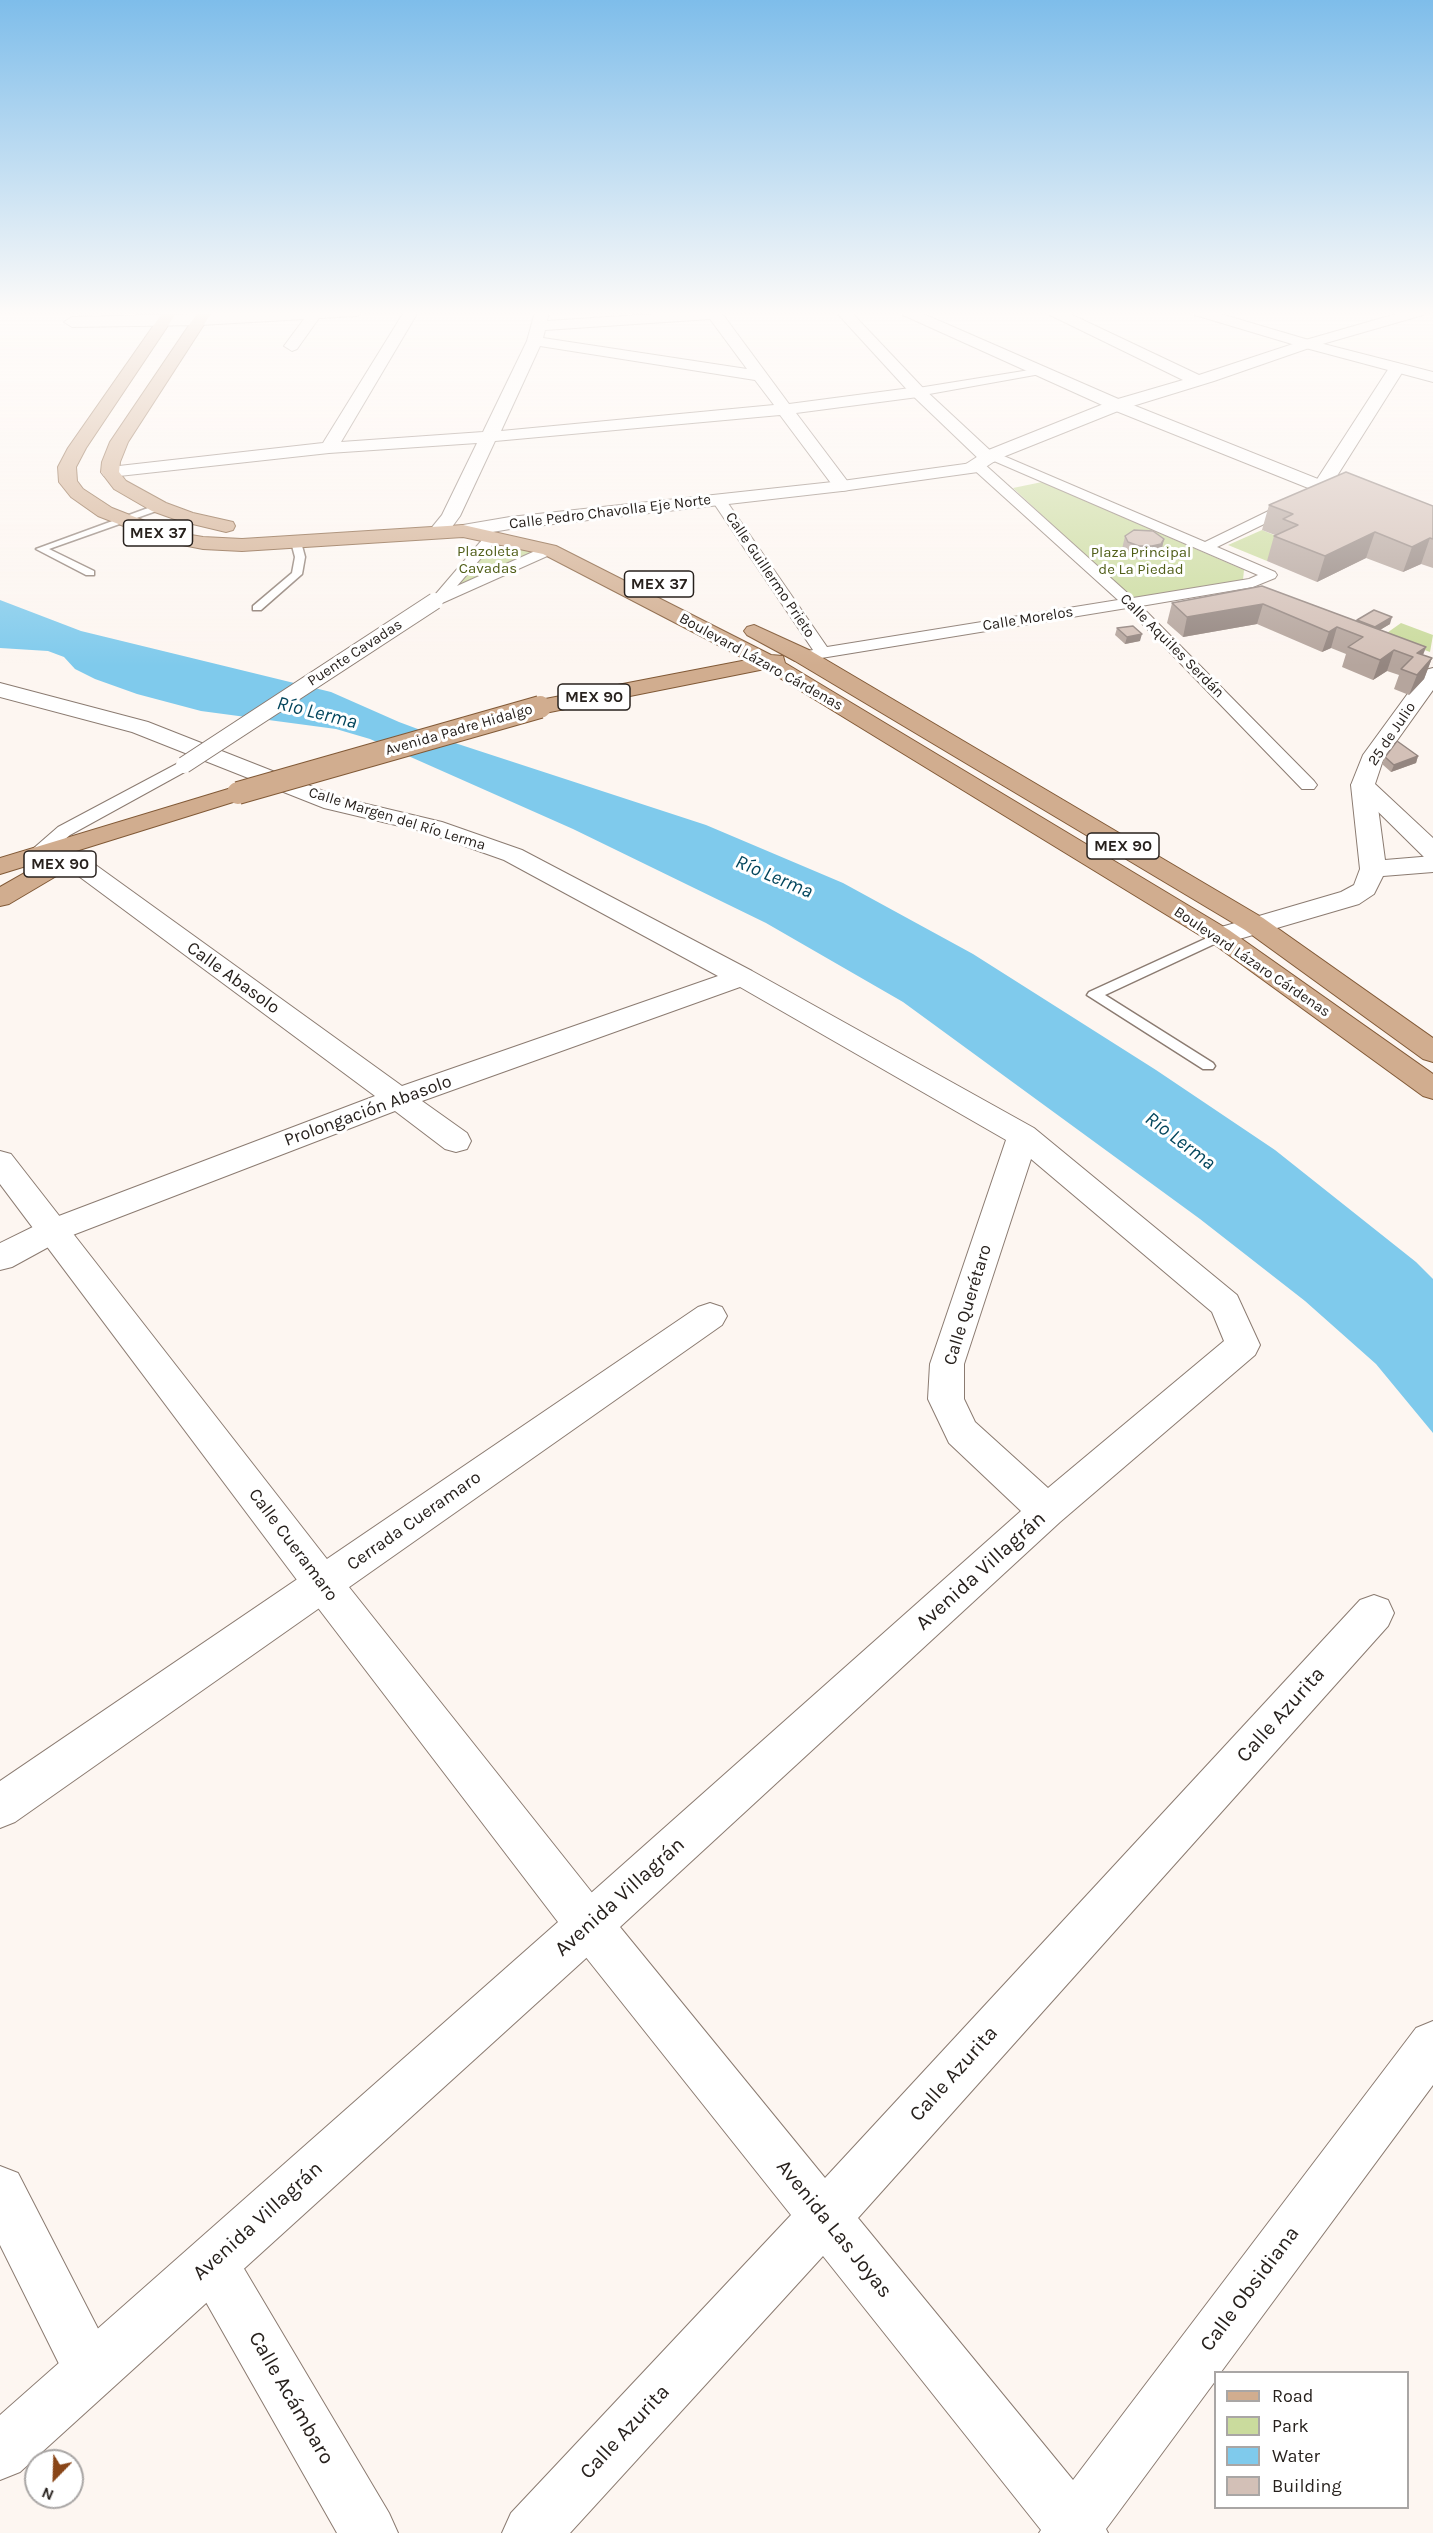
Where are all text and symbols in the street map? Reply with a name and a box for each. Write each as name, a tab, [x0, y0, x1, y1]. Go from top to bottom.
street label: Calle Pedro Chavolla Eje Norte	[508, 491, 712, 533]
street label: Calle Guillermo Prieto	[721, 509, 819, 641]
road number: MEX 37	[124, 520, 192, 546]
park label: Plazoleta Cavadas	[457, 543, 519, 578]
park label: Plaza Principal de La Piedad	[1091, 544, 1191, 579]
road number: MEX 37	[624, 571, 694, 597]
street label: Calle Aquiles Serdán	[1116, 590, 1228, 702]
street label: Calle Morelos	[981, 603, 1075, 635]
street label: Boulevard Lázaro Cárdenas	[676, 609, 846, 715]
street label: Puente Cavadas	[304, 616, 406, 690]
road number: MEX 90	[558, 684, 630, 710]
water label: Río Lerma	[274, 691, 360, 735]
street label: 25 de Julio	[1364, 699, 1420, 769]
street label: Avenida Padre Hidalgo	[383, 700, 535, 760]
street label: Calle Margen del Río Lerma	[306, 783, 488, 855]
road number: MEX 90	[1087, 833, 1159, 859]
water label: Río Lerma	[732, 850, 816, 904]
road number: MEX 90	[24, 851, 96, 877]
street label: Boulevard Lázaro Cárdenas	[1170, 903, 1334, 1021]
street label: Calle Abasolo	[182, 937, 284, 1019]
street label: Prolongación Abasolo	[281, 1071, 455, 1151]
water label: Río Lerma	[1140, 1107, 1220, 1175]
street label: Calle Querétaro	[939, 1242, 997, 1368]
street label: Cerrada Cueramaro	[343, 1467, 485, 1575]
street label: Calle Cueramaro	[244, 1485, 342, 1605]
street label: Avenida Villagrán	[911, 1506, 1051, 1636]
street label: Calle Azurita	[1231, 1662, 1331, 1768]
street label: Avenida Villagrán	[550, 1832, 690, 1962]
street label: Calle Azurita	[904, 2021, 1004, 2127]
street label: Avenida Las Joyas	[771, 2155, 897, 2303]
street label: Avenida Villagrán	[188, 2156, 328, 2286]
street label: Calle Obsidiana	[1195, 2222, 1305, 2356]
street label: Calle Acámbaro	[243, 2327, 339, 2469]
legend	[1214, 2371, 1409, 2509]
street label: Calle Azurita	[575, 2380, 675, 2484]
text: Road	[1272, 2385, 1313, 2407]
text: Park	[1272, 2415, 1309, 2437]
text: Water	[1272, 2445, 1320, 2467]
north arrow	[24, 2449, 84, 2509]
text: Building	[1272, 2475, 1342, 2497]
text: N	[39, 2483, 57, 2505]

